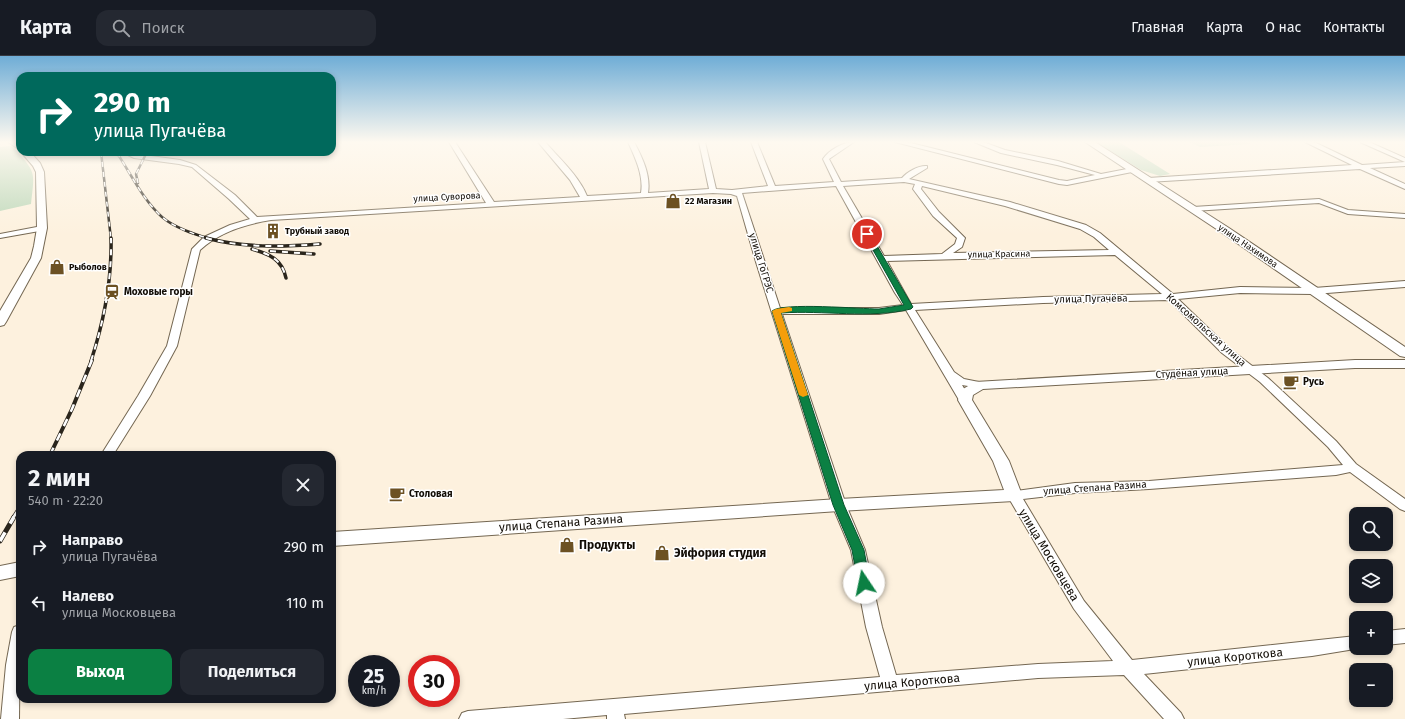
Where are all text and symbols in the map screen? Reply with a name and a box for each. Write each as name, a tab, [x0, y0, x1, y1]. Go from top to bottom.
search box	[96, 10, 376, 46]
text: Карта	[20, 16, 72, 39]
icon: search	[110, 17, 132, 39]
text: Поиск	[142, 19, 184, 37]
text: Главная	[1131, 19, 1184, 36]
text: Карта	[1206, 19, 1243, 36]
text: О нас	[1265, 19, 1301, 36]
text: Контакты	[1323, 19, 1385, 36]
text: 290 m	[94, 86, 171, 119]
icon: right	[28, 88, 80, 140]
text: улица Пугачёва	[94, 120, 226, 142]
street label: улица Суворова	[413, 190, 481, 204]
shop icon: 22 Магазин	[664, 192, 682, 210]
place label: 22 Магазин	[685, 196, 732, 206]
pin	[850, 217, 884, 251]
building icon: Трубный завод	[264, 222, 282, 240]
street label: улица Нахимова	[1216, 222, 1280, 270]
icon: arrive	[856, 223, 878, 245]
place label: Трубный завод	[285, 226, 349, 236]
street label: улица ГоГРЭС	[746, 232, 776, 295]
street label: улица Красина	[967, 248, 1031, 260]
shop icon: Рыболов	[48, 258, 66, 276]
place label: Рыболов	[69, 262, 107, 272]
station icon: Моховые горы	[103, 283, 121, 301]
place label: Моховые горы	[124, 286, 193, 298]
street label: улица Пугачёва	[1054, 291, 1128, 306]
street label: Комсомольская улица	[1164, 291, 1248, 369]
street label: Студёная улица	[1155, 364, 1229, 381]
cafe icon: Русь	[1282, 373, 1300, 391]
place label: Русь	[1303, 376, 1325, 388]
text: 2 мин	[28, 464, 90, 492]
button: close	[282, 464, 324, 506]
street label: улица Степана Разина	[1043, 478, 1147, 498]
cafe icon: Столовая	[388, 485, 406, 503]
place label: Столовая	[409, 488, 453, 500]
text: 540 m · 22:20	[28, 493, 103, 508]
street label: улица Московцева	[1016, 506, 1082, 604]
map controls	[1349, 507, 1393, 707]
button: search	[1349, 507, 1393, 551]
street label: улица Степана Разина	[498, 512, 624, 534]
text: Направо	[62, 531, 123, 549]
icon: right	[28, 536, 50, 558]
shop icon: Продукты	[558, 536, 576, 554]
text: 290 m	[284, 538, 324, 556]
place label: Продукты	[579, 538, 635, 552]
shop icon: Эйфория студия	[653, 544, 671, 562]
place label: Эйфория студия	[674, 546, 766, 560]
text: улица Пугачёва	[62, 549, 158, 564]
button: layers	[1349, 559, 1393, 603]
position arrow	[843, 562, 885, 604]
text: Налево	[62, 587, 114, 605]
icon: left	[28, 592, 50, 614]
text: 110 m	[286, 594, 324, 612]
text: улица Московцева	[62, 605, 176, 620]
button: +	[1349, 611, 1393, 655]
street label: улица Короткова	[1186, 645, 1284, 669]
button: Выход	[28, 649, 172, 695]
button: Поделиться	[180, 649, 324, 695]
speed limit sign: 30	[408, 655, 460, 707]
button: −	[1349, 663, 1393, 707]
text: 25	[363, 664, 385, 688]
street label: улица Короткова	[864, 671, 960, 693]
text: km/h	[362, 685, 386, 697]

